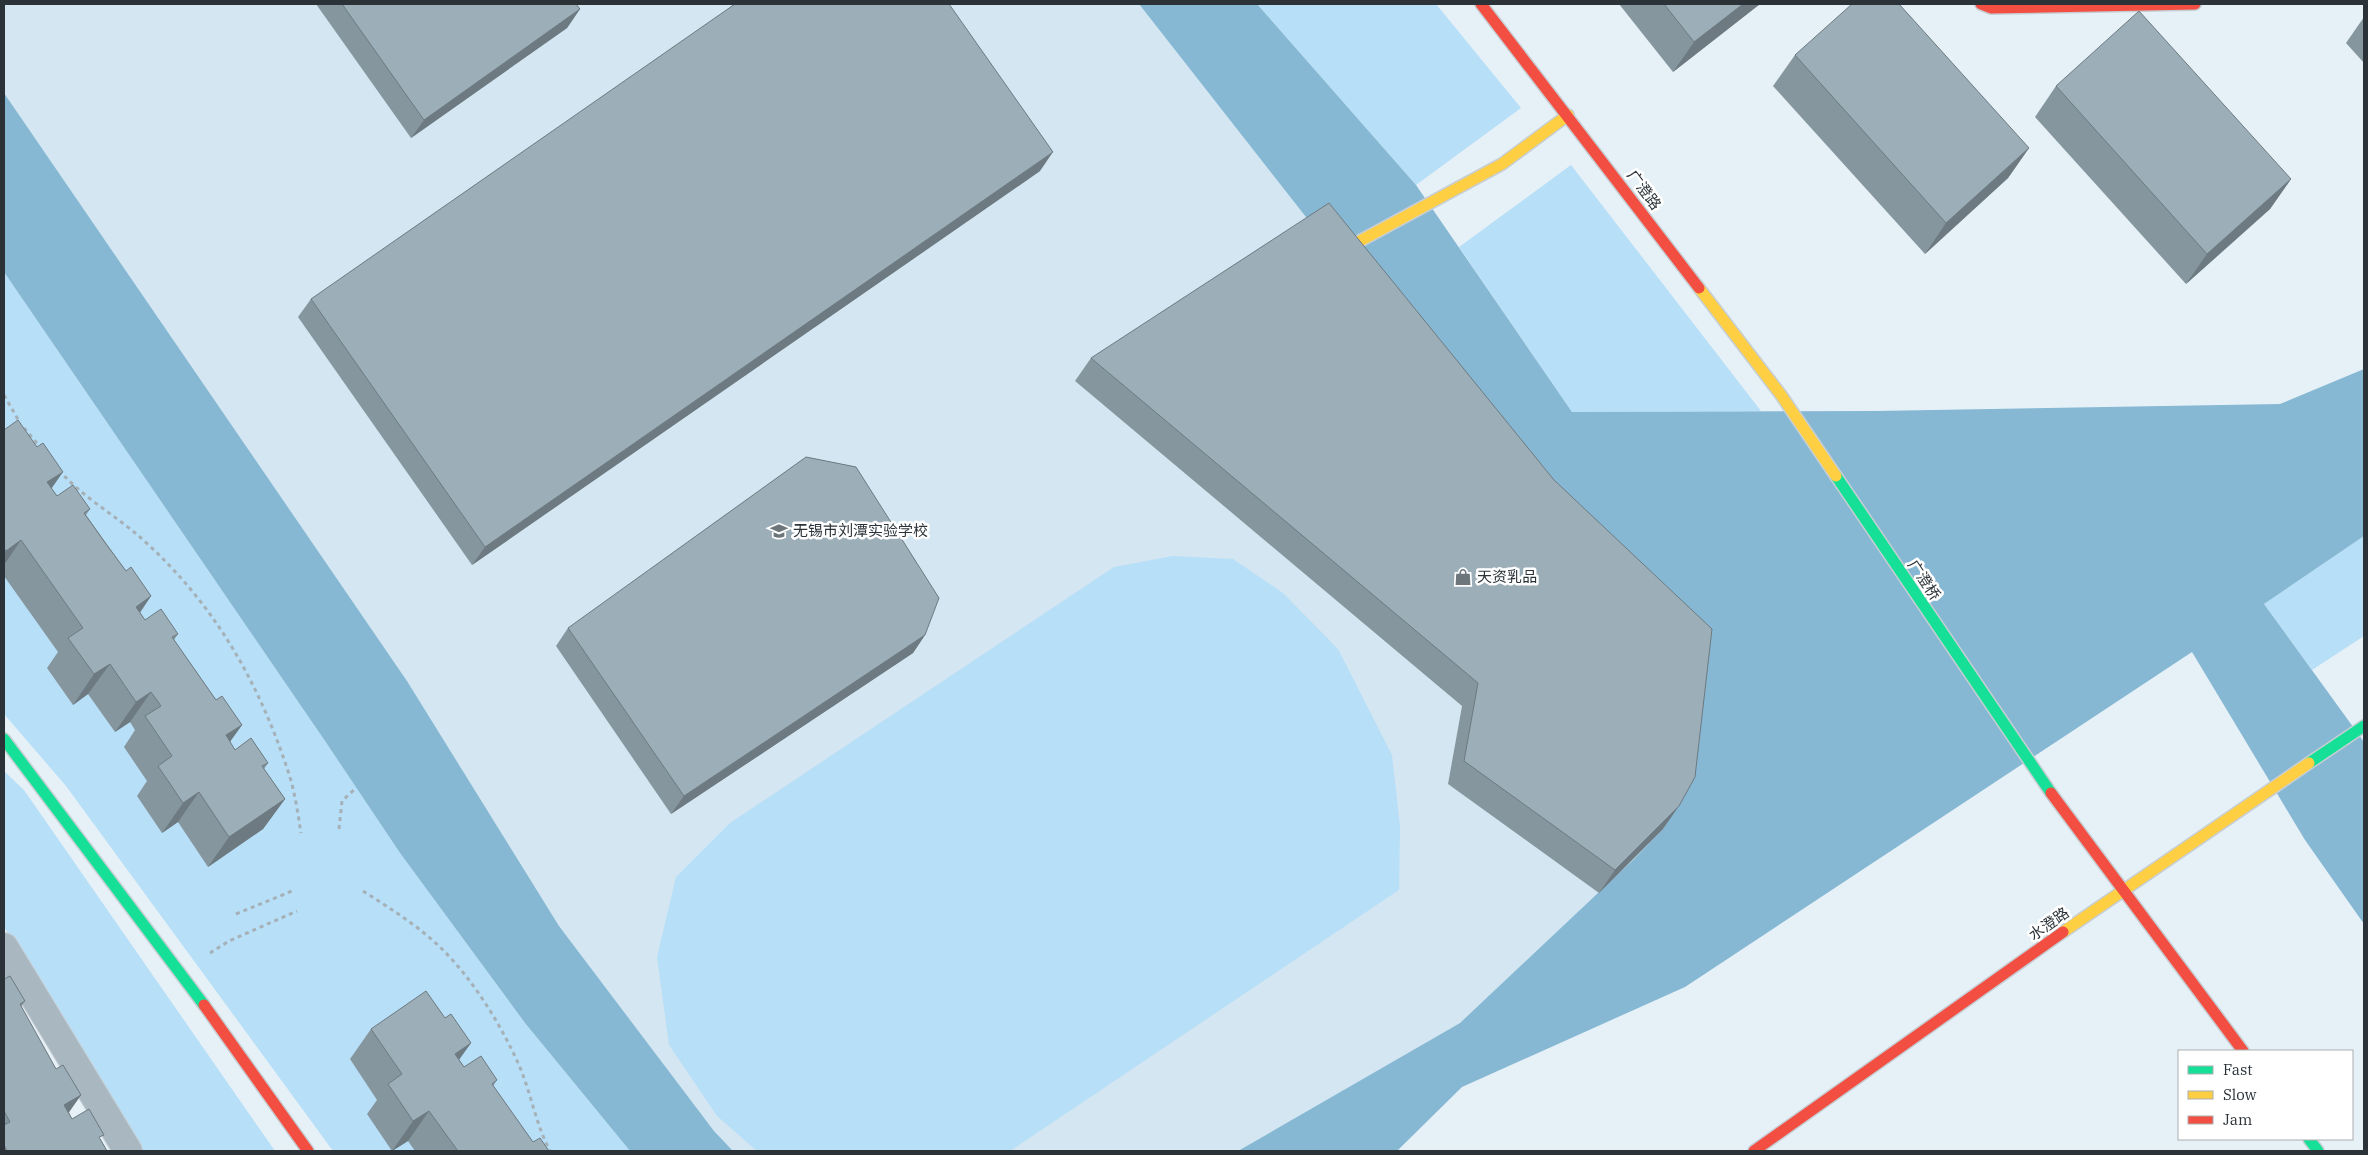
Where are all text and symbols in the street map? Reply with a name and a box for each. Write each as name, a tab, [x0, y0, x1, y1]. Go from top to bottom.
street label: 广澄路	[1623, 166, 1666, 213]
school or university icon: 无锡市刘潭实验学校	[769, 521, 789, 541]
place label: 无锡市刘潭实验学校	[793, 521, 928, 540]
street label: 广澄桥	[1904, 556, 1945, 604]
shop icon: 天资乳品	[1453, 567, 1473, 587]
place label: 天资乳品	[1477, 567, 1537, 586]
street label: 水澄路	[2025, 903, 2073, 944]
legend	[2178, 1050, 2353, 1140]
text: Fast	[2223, 1060, 2253, 1079]
text: Slow	[2223, 1085, 2257, 1104]
text: Jam	[2223, 1110, 2252, 1129]

